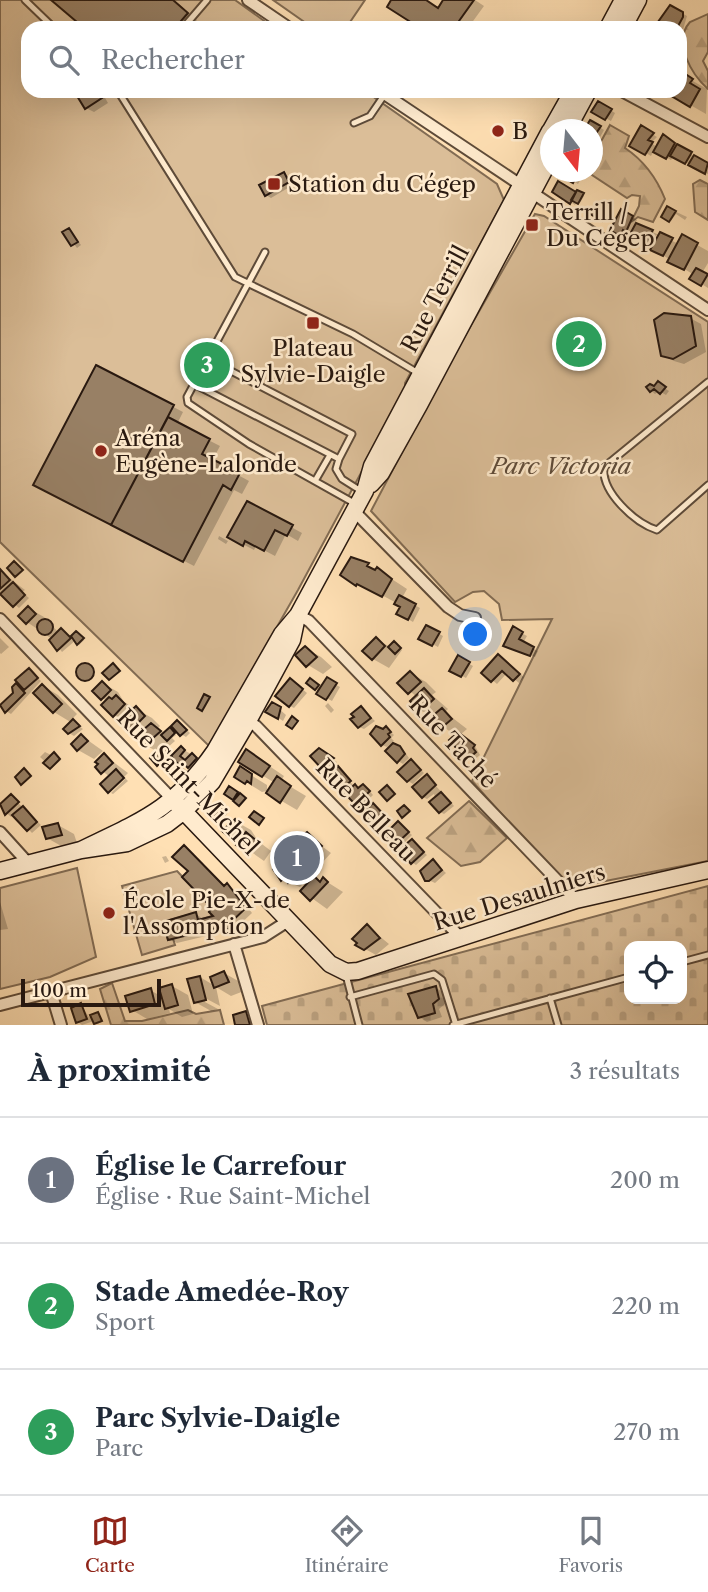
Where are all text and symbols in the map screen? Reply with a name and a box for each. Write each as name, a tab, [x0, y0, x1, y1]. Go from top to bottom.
search box	[21, 21, 687, 98]
icon: search	[45, 41, 83, 79]
text: Rechercher	[101, 44, 245, 76]
place label: B	[512, 117, 528, 145]
north arrow	[540, 119, 603, 182]
marker: B	[490, 123, 506, 139]
place label: Station du Cégep	[288, 170, 476, 198]
marker: Station du Cégep	[266, 176, 282, 192]
place label: Terrill / Du Cégep	[546, 198, 655, 252]
marker: Terrill / Du Cégep	[524, 217, 540, 233]
street label: Rue Terrill	[395, 240, 475, 357]
marker: Plateau Sylvie-Daigle	[305, 315, 321, 331]
pin: 2	[556, 318, 602, 370]
place label: Plateau Sylvie-Daigle	[240, 334, 386, 388]
pin: 3	[184, 339, 230, 391]
place label: Aréna Eugène-Lalonde	[114, 424, 297, 478]
marker: Aréna Eugène-Lalonde	[93, 443, 109, 459]
park label: Parc Victoria	[489, 452, 632, 480]
your location	[458, 617, 492, 651]
street label: Rue Taché	[403, 690, 503, 794]
street label: Rue Saint-Michel	[111, 703, 265, 861]
street label: Rue Belleau	[310, 753, 422, 867]
pin: 1	[274, 832, 320, 884]
street label: Rue Desaulniers	[429, 857, 609, 937]
place label: École Pie-X-de l'Assomption	[123, 886, 290, 940]
marker: École Pie-X-de l'Assomption	[101, 905, 117, 921]
map controls	[624, 941, 687, 1004]
button: locate	[624, 941, 687, 1004]
scale bar	[21, 976, 161, 1008]
text: 100 m	[32, 979, 87, 1002]
text: À proximité	[28, 1052, 211, 1089]
text: 3 résultats	[570, 1057, 680, 1085]
text: Église le Carrefour	[95, 1150, 346, 1182]
text: 1	[46, 1166, 56, 1194]
text: 200 m	[610, 1166, 680, 1194]
text: Église · Rue Saint-Michel	[95, 1182, 370, 1210]
text: Stade Amedée-Roy	[95, 1276, 349, 1308]
text: 2	[44, 1292, 58, 1320]
text: 220 m	[611, 1292, 680, 1320]
text: Sport	[95, 1308, 155, 1336]
text: Parc Sylvie-Daigle	[95, 1402, 340, 1434]
text: 3	[45, 1418, 58, 1446]
text: 270 m	[613, 1418, 680, 1446]
text: Parc	[95, 1434, 143, 1462]
tab: Carte	[85, 1512, 135, 1577]
tab: Itinéraire	[305, 1512, 389, 1577]
tab: Favoris	[558, 1512, 623, 1577]

